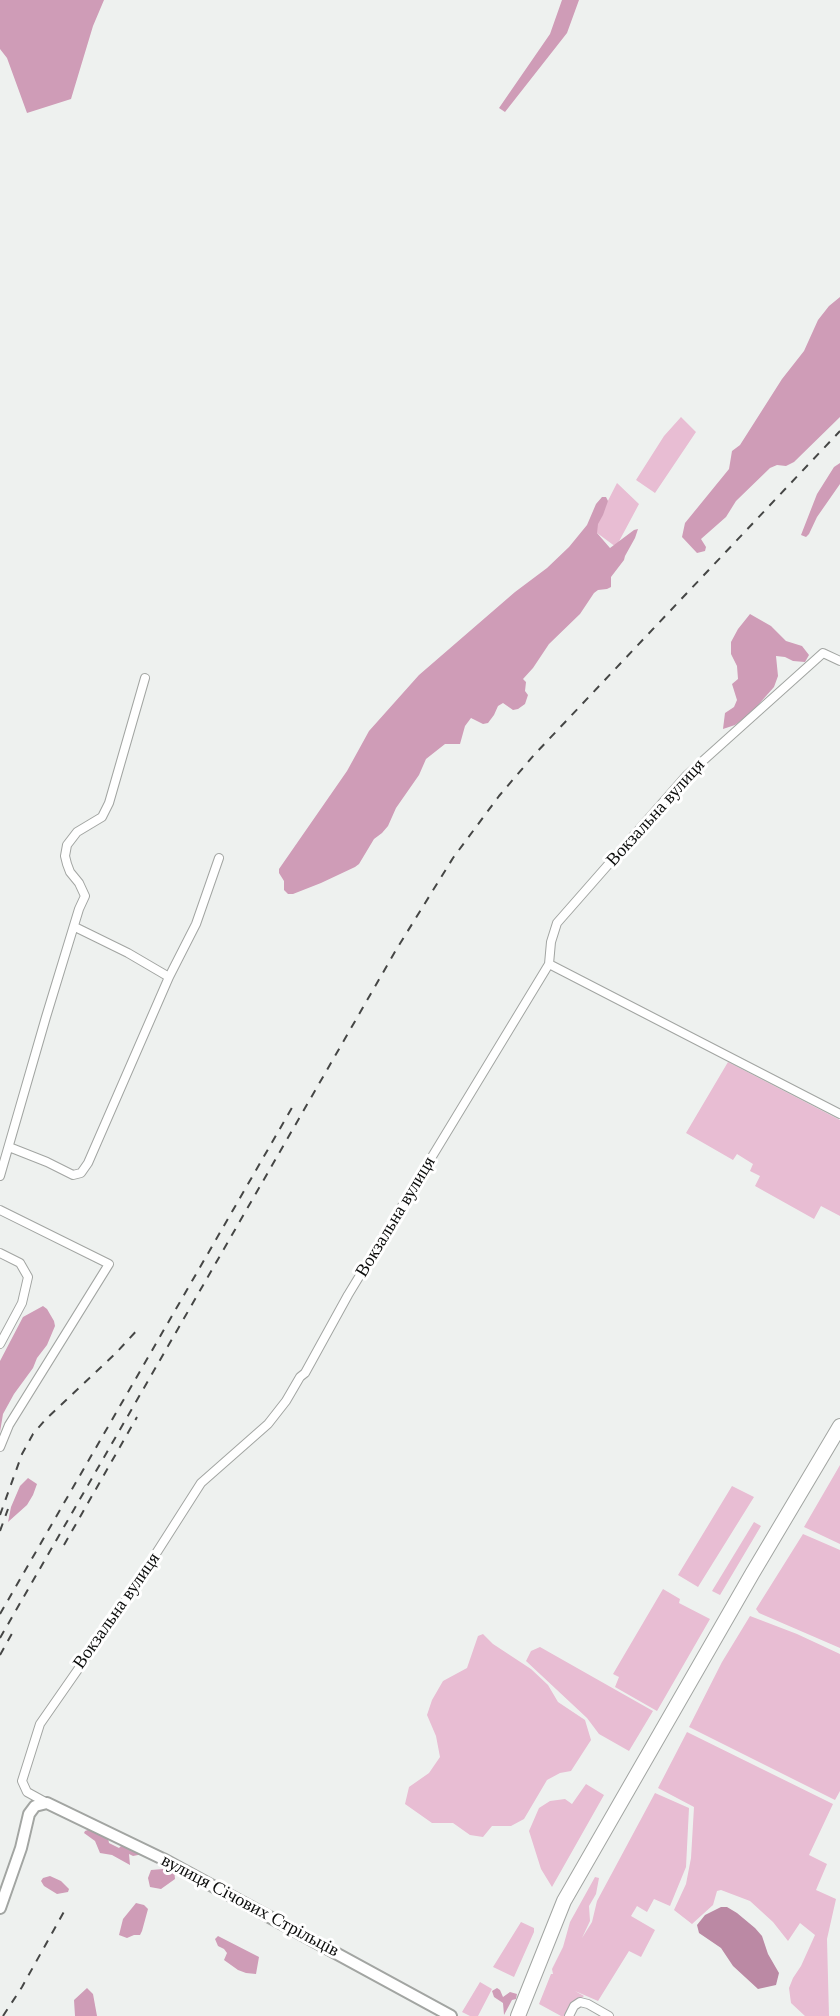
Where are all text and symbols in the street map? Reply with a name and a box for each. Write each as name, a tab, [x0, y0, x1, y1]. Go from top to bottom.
street label: Вокзальна вулиця	[602, 755, 710, 871]
street label: Вокзальна вулиця	[352, 1153, 440, 1281]
street label: Вокзальна вулиця	[69, 1549, 165, 1673]
street label: вулиця Січових Стрільців	[158, 1850, 342, 1962]

